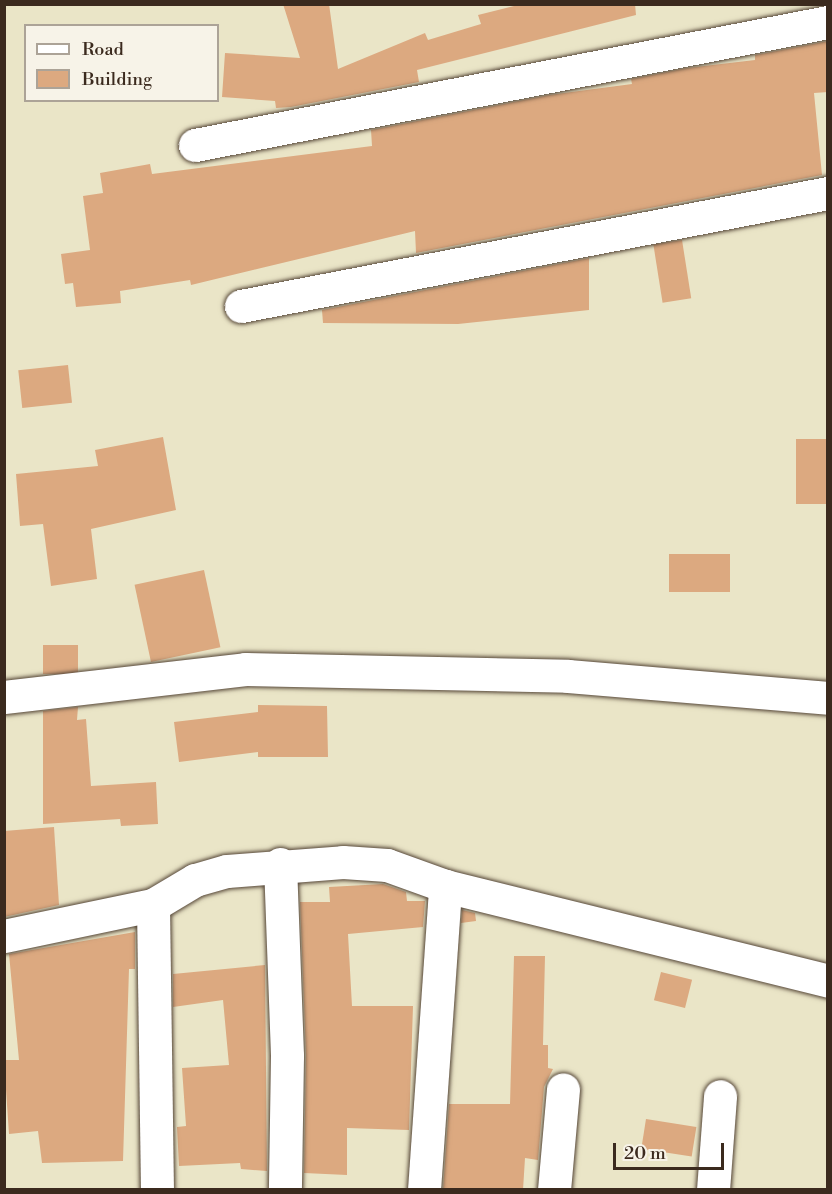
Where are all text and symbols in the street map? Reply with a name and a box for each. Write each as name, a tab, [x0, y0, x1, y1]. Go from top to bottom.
legend	[24, 24, 219, 102]
text: Road	[82, 38, 124, 61]
text: Building	[82, 68, 152, 91]
scale bar	[616, 1131, 727, 1169]
text: 20 m	[624, 1142, 666, 1165]

